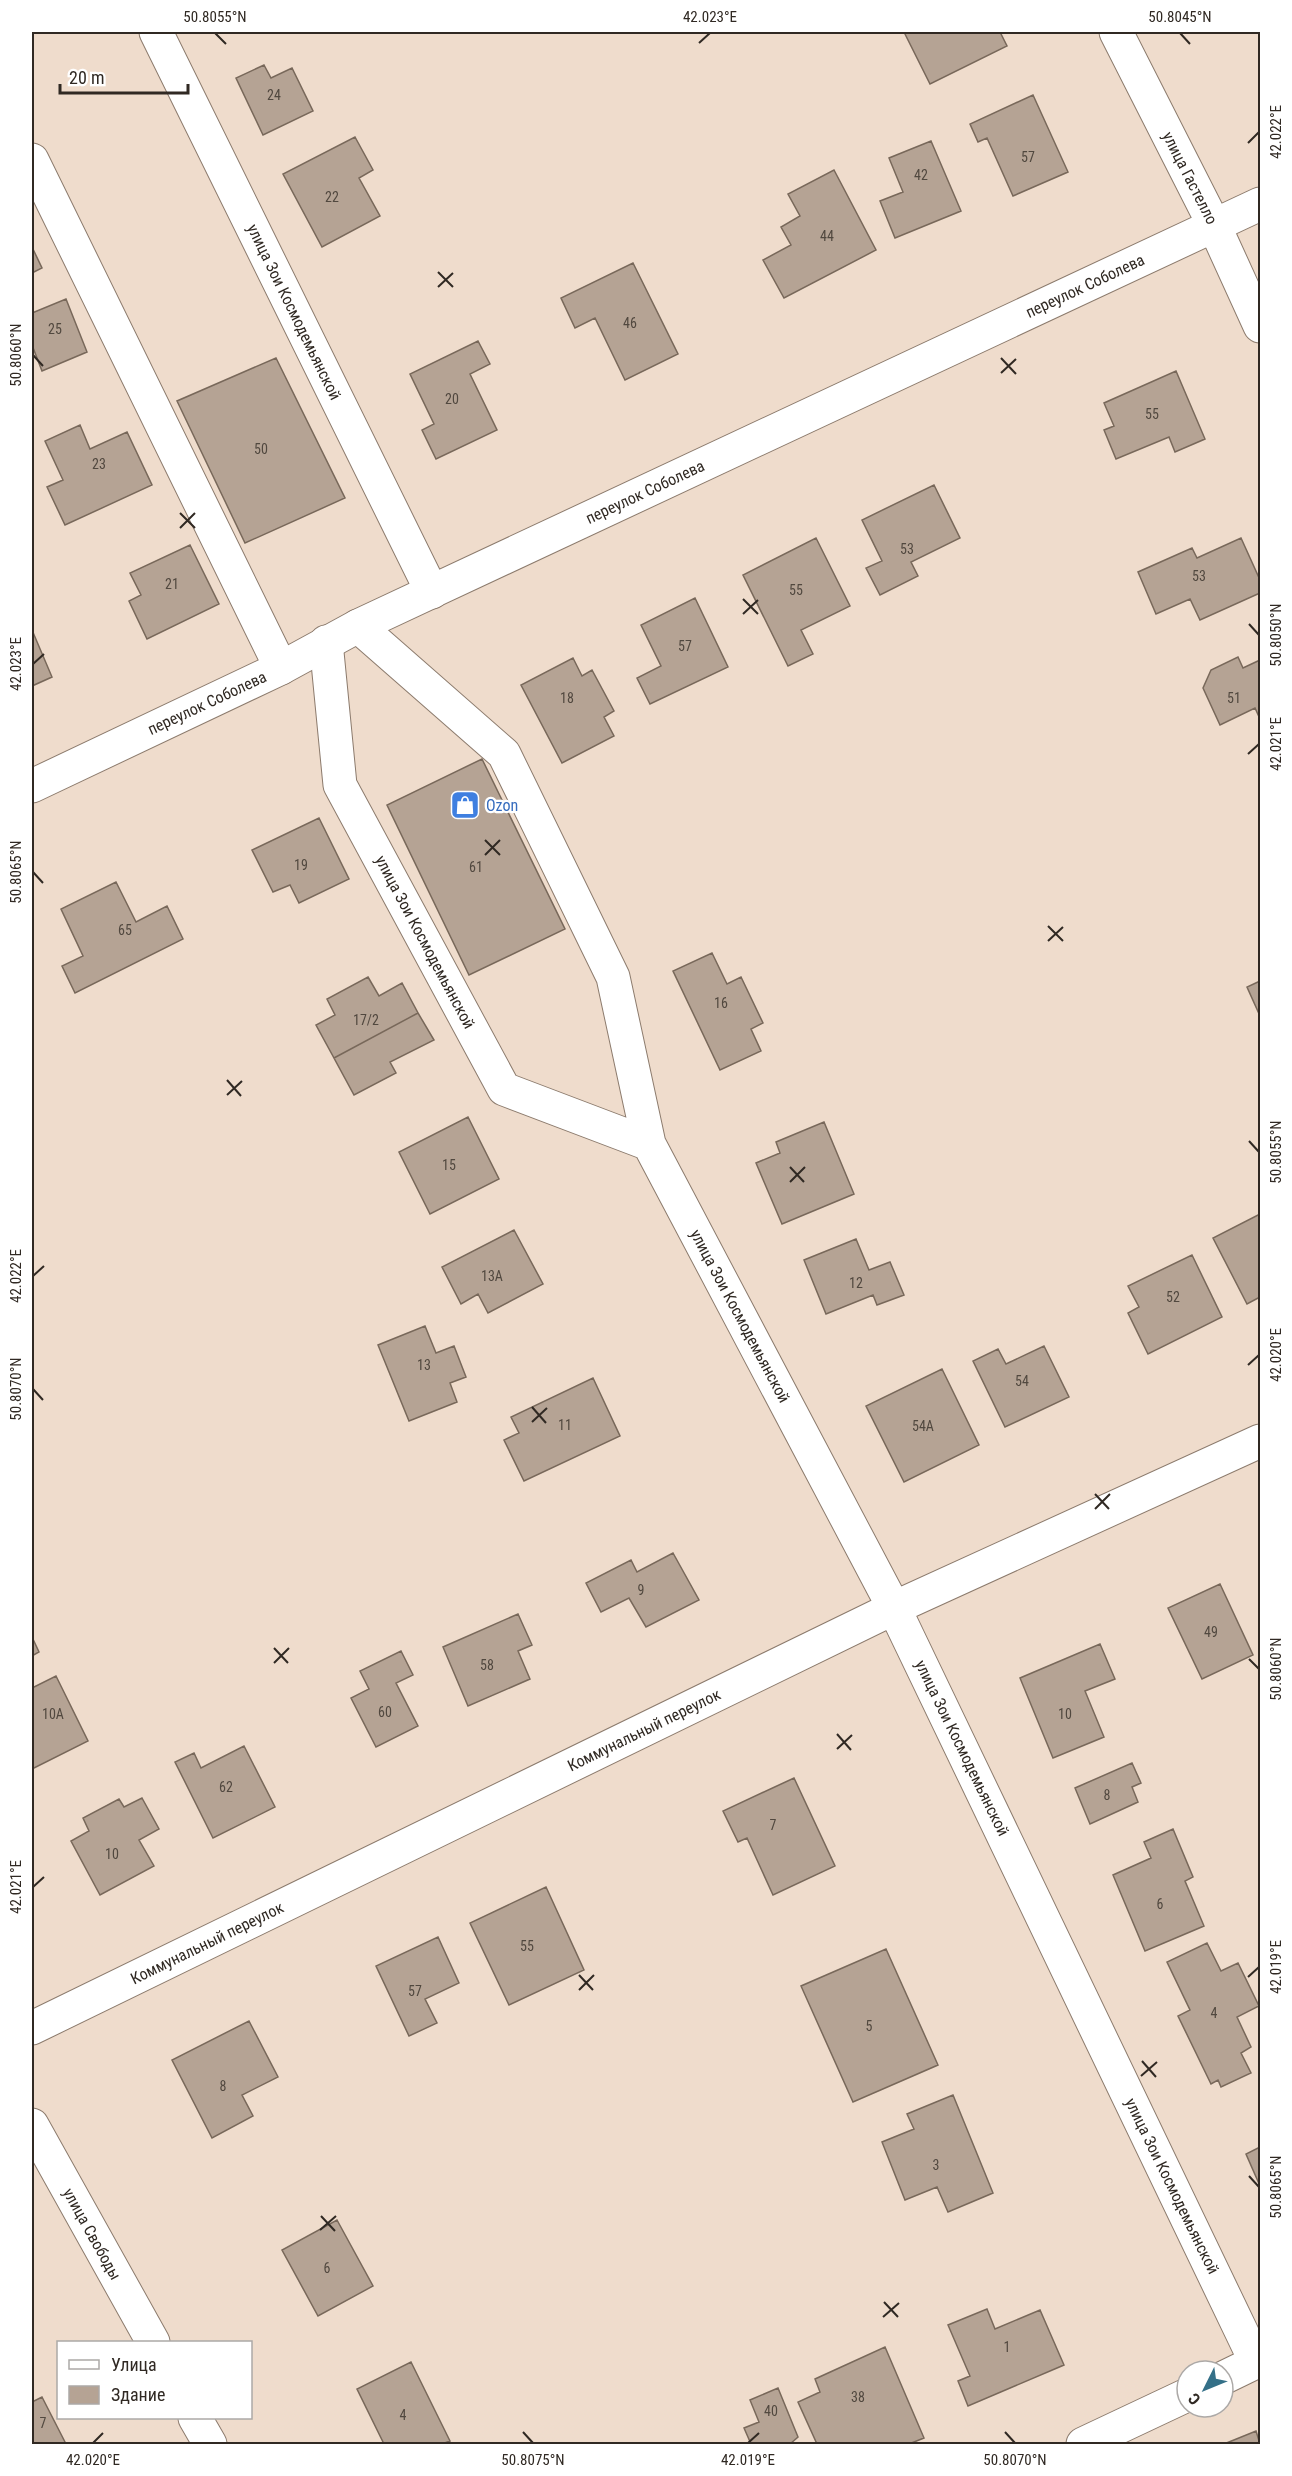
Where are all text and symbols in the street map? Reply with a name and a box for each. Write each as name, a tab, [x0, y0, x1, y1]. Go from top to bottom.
text: 50.8055°N	[183, 8, 247, 26]
text: 42.023°E	[683, 8, 737, 26]
text: 50.8045°N	[1148, 8, 1212, 26]
scale bar	[60, 57, 188, 95]
text: 20 m	[69, 67, 104, 88]
house number: 24	[267, 87, 281, 103]
text: 42.022°E	[1267, 105, 1285, 159]
street label: улица Гастелло	[1158, 128, 1222, 228]
house number: 57	[1021, 149, 1035, 165]
house number: 42	[914, 167, 928, 183]
house number: 22	[325, 189, 339, 205]
street label: улица Зои Космодемьянской	[243, 221, 345, 403]
house number: 44	[820, 228, 834, 244]
street label: переулок Соболева	[1023, 250, 1147, 322]
house number: 46	[623, 315, 637, 331]
house number: 25	[48, 321, 62, 337]
text: 50.8060°N	[7, 323, 25, 387]
house number: 20	[445, 391, 459, 407]
house number: 55	[1145, 406, 1159, 422]
house number: 50	[254, 441, 268, 457]
house number: 23	[92, 456, 106, 472]
street label: переулок Соболева	[583, 456, 707, 528]
house number: 53	[900, 541, 914, 557]
house number: 53	[1192, 568, 1206, 584]
house number: 21	[165, 576, 179, 592]
house number: 55	[789, 582, 803, 598]
text: 50.8050°N	[1267, 603, 1285, 667]
text: 42.023°E	[7, 637, 25, 691]
house number: 57	[678, 638, 692, 654]
street label: переулок Соболева	[145, 667, 269, 739]
house number: 18	[560, 690, 574, 706]
house number: 51	[1227, 690, 1241, 706]
text: 42.021°E	[1267, 717, 1285, 771]
shop icon: Ozon	[449, 789, 481, 821]
place label: Ozon	[486, 796, 518, 815]
text: 50.8065°N	[7, 840, 25, 904]
street label: улица Зои Космодемьянской	[371, 852, 479, 1032]
house number: 19	[294, 857, 308, 873]
house number: 61	[469, 859, 483, 875]
house number: 65	[118, 922, 132, 938]
house number: 16	[714, 995, 728, 1011]
house number: 17/2	[353, 1012, 379, 1028]
text: 50.8055°N	[1267, 1120, 1285, 1184]
house number: 15	[442, 1157, 456, 1173]
street label: улица Зои Космодемьянской	[686, 1226, 794, 1406]
text: 42.022°E	[7, 1249, 25, 1303]
house number: 13А	[481, 1268, 503, 1284]
house number: 12	[849, 1275, 863, 1291]
house number: 52	[1166, 1289, 1180, 1305]
text: 42.020°E	[1267, 1328, 1285, 1382]
text: 50.8070°N	[7, 1357, 25, 1421]
house number: 13	[417, 1357, 431, 1373]
house number: 54	[1015, 1373, 1029, 1389]
house number: 11	[558, 1417, 572, 1433]
house number: 54А	[912, 1418, 934, 1434]
house number: 9	[638, 1582, 644, 1598]
house number: 49	[1204, 1624, 1218, 1640]
text: 50.8060°N	[1267, 1637, 1285, 1701]
house number: 58	[480, 1657, 494, 1673]
street label: улица Зои Космодемьянской	[911, 1657, 1013, 1839]
street label: Коммунальный переулок	[564, 1685, 724, 1775]
house number: 60	[378, 1704, 392, 1720]
house number: 10А	[42, 1706, 64, 1722]
house number: 10	[1058, 1706, 1072, 1722]
house number: 62	[219, 1779, 233, 1795]
house number: 8	[1104, 1787, 1111, 1803]
house number: 7	[770, 1817, 777, 1833]
house number: 10	[105, 1846, 119, 1862]
text: 42.021°E	[7, 1860, 25, 1914]
house number: 6	[1157, 1896, 1164, 1912]
street label: Коммунальный переулок	[127, 1898, 287, 1988]
house number: 55	[520, 1938, 534, 1954]
text: 42.019°E	[1267, 1940, 1285, 1994]
house number: 57	[408, 1983, 422, 1999]
house number: 4	[1211, 2005, 1218, 2021]
house number: 5	[866, 2018, 873, 2034]
house number: 8	[220, 2078, 227, 2094]
street label: улица Зои Космодемьянской	[1121, 2095, 1223, 2277]
text: 50.8065°N	[1267, 2155, 1285, 2219]
house number: 3	[933, 2157, 939, 2173]
street label: улица Свободы	[59, 2185, 125, 2283]
house number: 6	[324, 2260, 331, 2276]
house number: 1	[1004, 2339, 1010, 2355]
legend	[57, 2341, 252, 2419]
text: Улица	[111, 2354, 157, 2375]
north arrow	[1175, 2359, 1235, 2419]
text: Здание	[111, 2384, 165, 2405]
house number: 38	[851, 2389, 865, 2405]
text: С	[1184, 2389, 1204, 2409]
house number: 40	[764, 2403, 778, 2419]
house number: 4	[400, 2407, 407, 2423]
house number: 7	[40, 2415, 47, 2431]
text: 42.020°E	[66, 2451, 120, 2469]
text: 50.8075°N	[501, 2451, 565, 2469]
text: 42.019°E	[721, 2451, 775, 2469]
text: 50.8070°N	[983, 2451, 1047, 2469]

